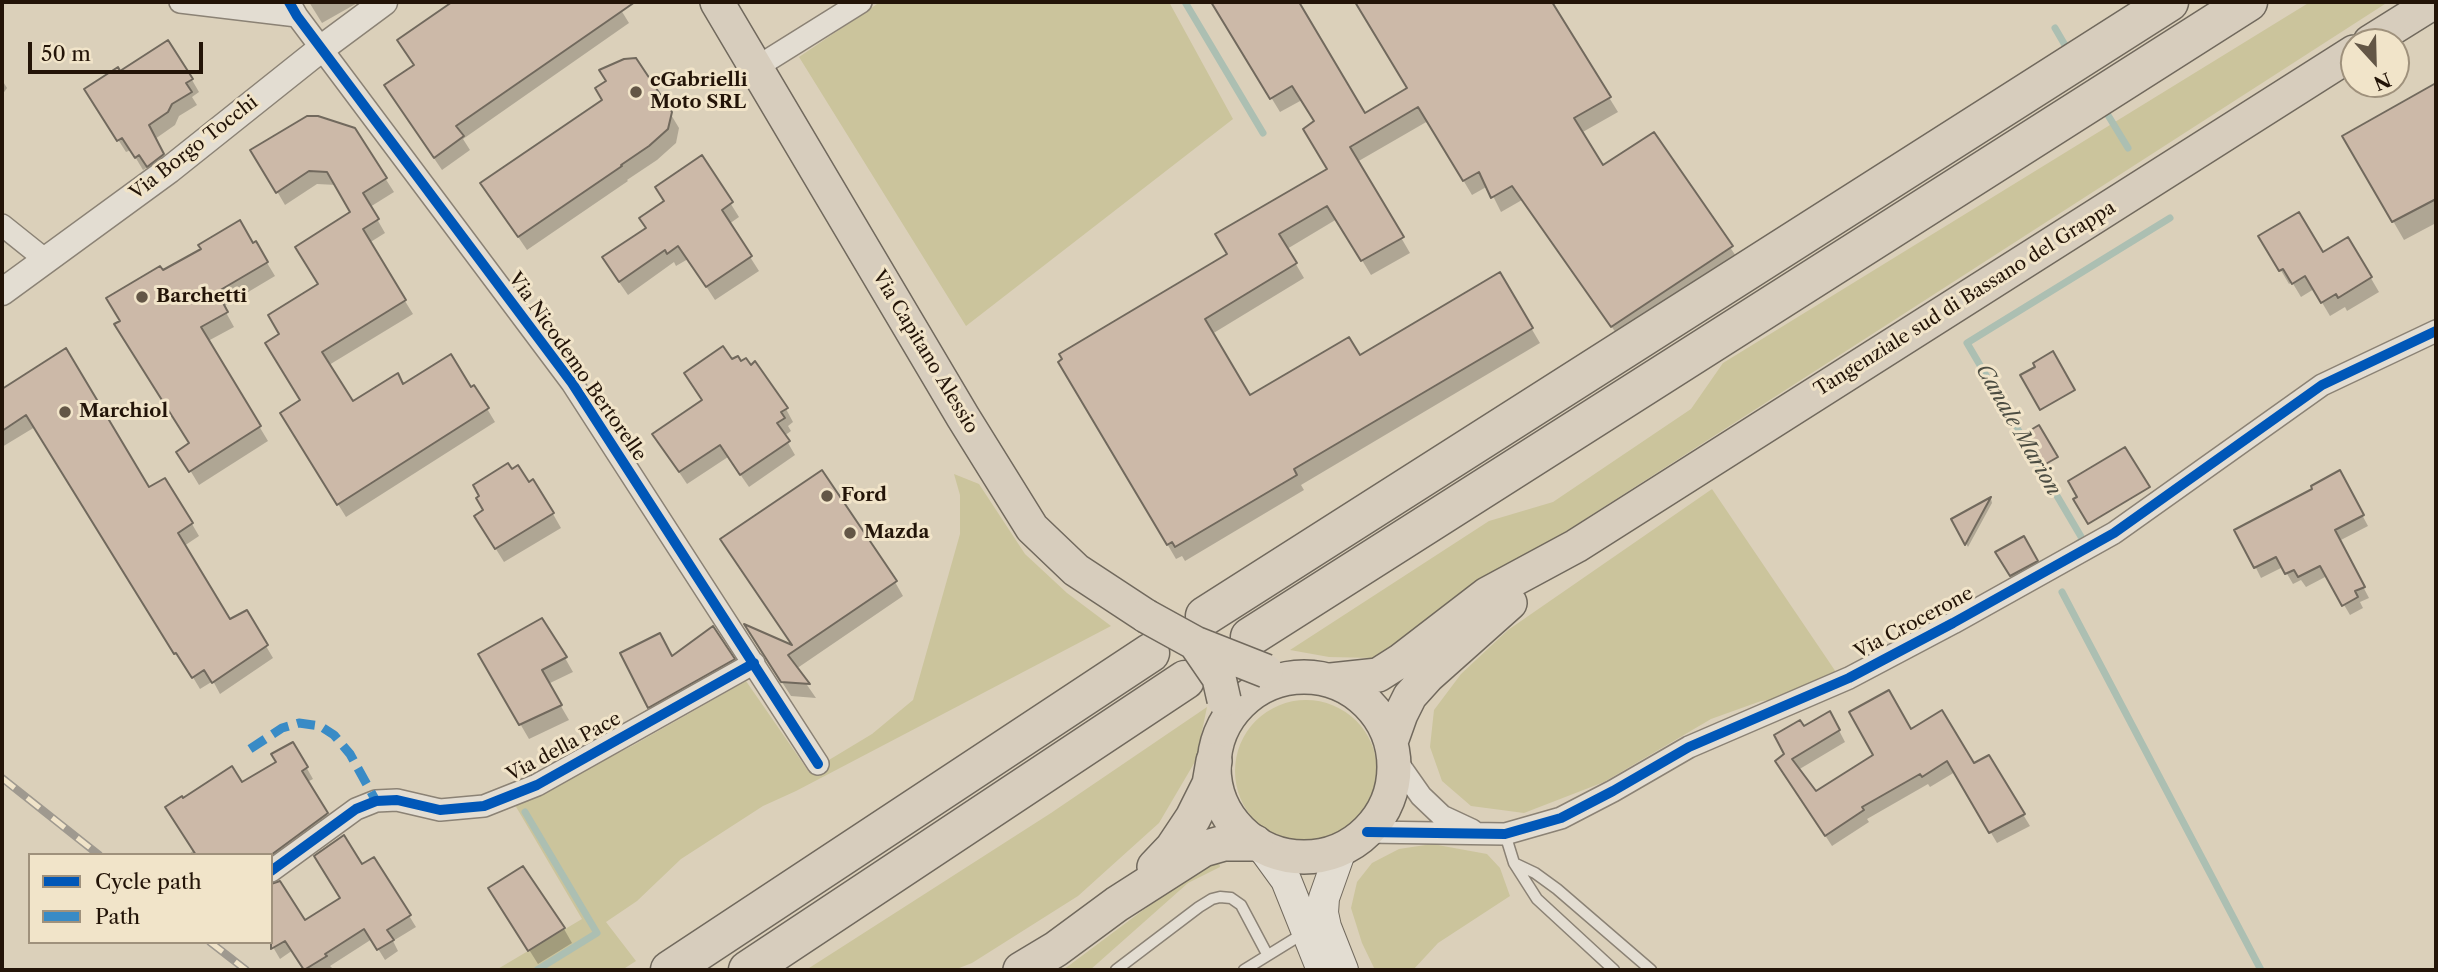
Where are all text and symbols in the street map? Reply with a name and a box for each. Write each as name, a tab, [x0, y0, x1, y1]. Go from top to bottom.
scale bar	[32, 28, 206, 72]
north arrow	[2340, 28, 2410, 98]
text: 50 m	[41, 41, 91, 66]
text: N	[2370, 67, 2394, 95]
place label: cGabrielli Moto SRL	[650, 70, 748, 114]
marker: cGabrielli Moto SRL	[628, 84, 644, 100]
street label: Via Borgo Tocchi	[126, 91, 262, 205]
street label: Tangenziale sud di Bassano del Grappa	[1810, 196, 2120, 402]
street label: Via Capitano Alessio	[867, 266, 983, 438]
street label: Via Nicodemo Bertorelle	[503, 268, 651, 466]
place label: Barchetti	[156, 286, 247, 308]
marker: Barchetti	[134, 289, 150, 305]
water label: Canale Marion	[1970, 360, 2066, 500]
place label: Marchiol	[79, 401, 168, 423]
marker: Marchiol	[57, 404, 73, 420]
place label: Ford	[841, 485, 887, 507]
marker: Ford	[819, 488, 835, 504]
place label: Mazda	[864, 522, 929, 544]
marker: Mazda	[842, 525, 858, 541]
street label: Via Crocerone	[1851, 582, 1977, 664]
street label: Via della Pace	[503, 707, 625, 787]
legend	[28, 853, 273, 944]
text: Cycle path	[95, 869, 202, 894]
text: Path	[95, 904, 140, 929]

